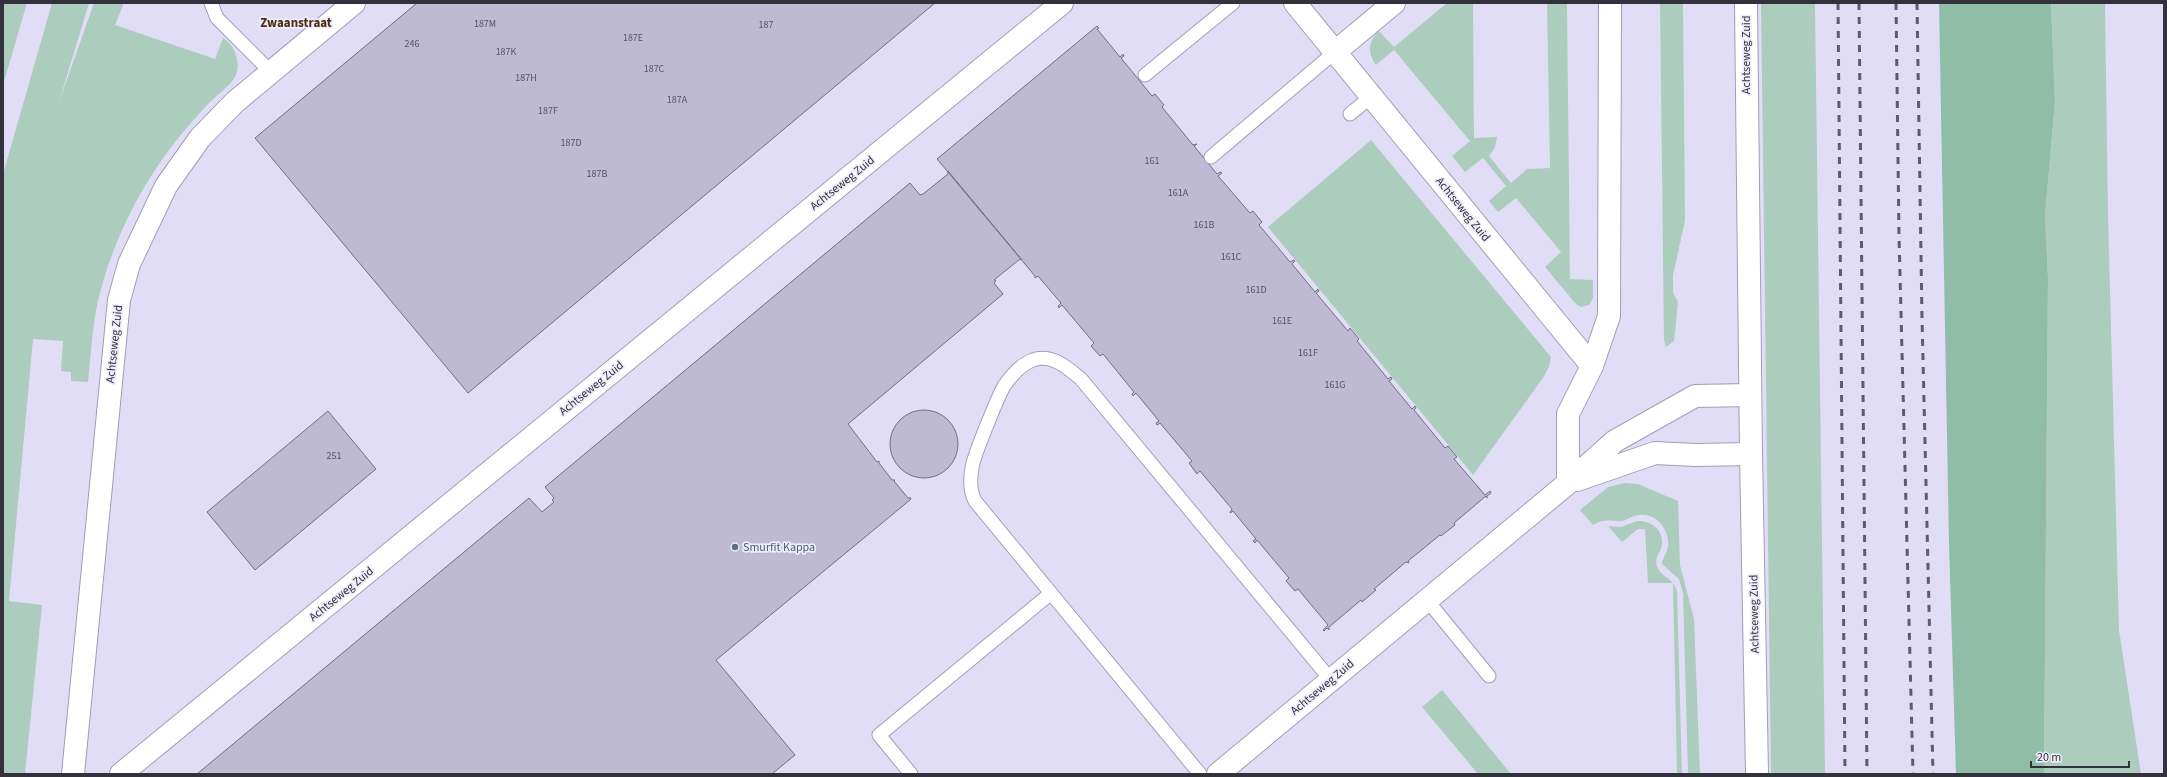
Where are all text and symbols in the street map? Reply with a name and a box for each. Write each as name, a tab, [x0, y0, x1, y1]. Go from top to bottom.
district label: Zwaanstraat	[260, 14, 332, 32]
street label: Achtseweg Zuid	[1738, 16, 1755, 94]
house number: 187M	[474, 17, 496, 31]
house number: 187	[759, 18, 773, 32]
house number: 187E	[623, 31, 643, 45]
house number: 246	[405, 37, 419, 51]
house number: 187K	[496, 45, 517, 59]
house number: 187C	[644, 62, 665, 76]
house number: 187H	[515, 71, 537, 85]
house number: 187A	[667, 93, 688, 107]
house number: 187F	[538, 104, 558, 118]
house number: 187D	[560, 136, 582, 150]
street label: Achtseweg Zuid	[806, 152, 878, 215]
house number: 161	[1145, 154, 1159, 168]
house number: 187B	[587, 167, 608, 181]
street label: Achtseweg Zuid	[1431, 173, 1494, 245]
house number: 161A	[1168, 186, 1189, 200]
house number: 161B	[1194, 218, 1215, 232]
house number: 161C	[1221, 250, 1242, 264]
house number: 161D	[1245, 283, 1267, 297]
street label: Achtseweg Zuid	[102, 304, 127, 384]
house number: 161E	[1272, 314, 1292, 328]
house number: 161F	[1298, 346, 1318, 360]
street label: Achtseweg Zuid	[555, 357, 627, 420]
house number: 161G	[1324, 378, 1346, 392]
house number: 251	[327, 449, 341, 463]
place label: Smurfit Kappa	[743, 539, 815, 556]
marker: Smurfit Kappa	[730, 542, 740, 552]
street label: Achtseweg Zuid	[305, 563, 377, 626]
street label: Achtseweg Zuid	[1745, 574, 1764, 653]
street label: Achtseweg Zuid	[1287, 656, 1358, 719]
scale bar	[2031, 743, 2129, 769]
text: 20 m	[2037, 749, 2061, 766]

